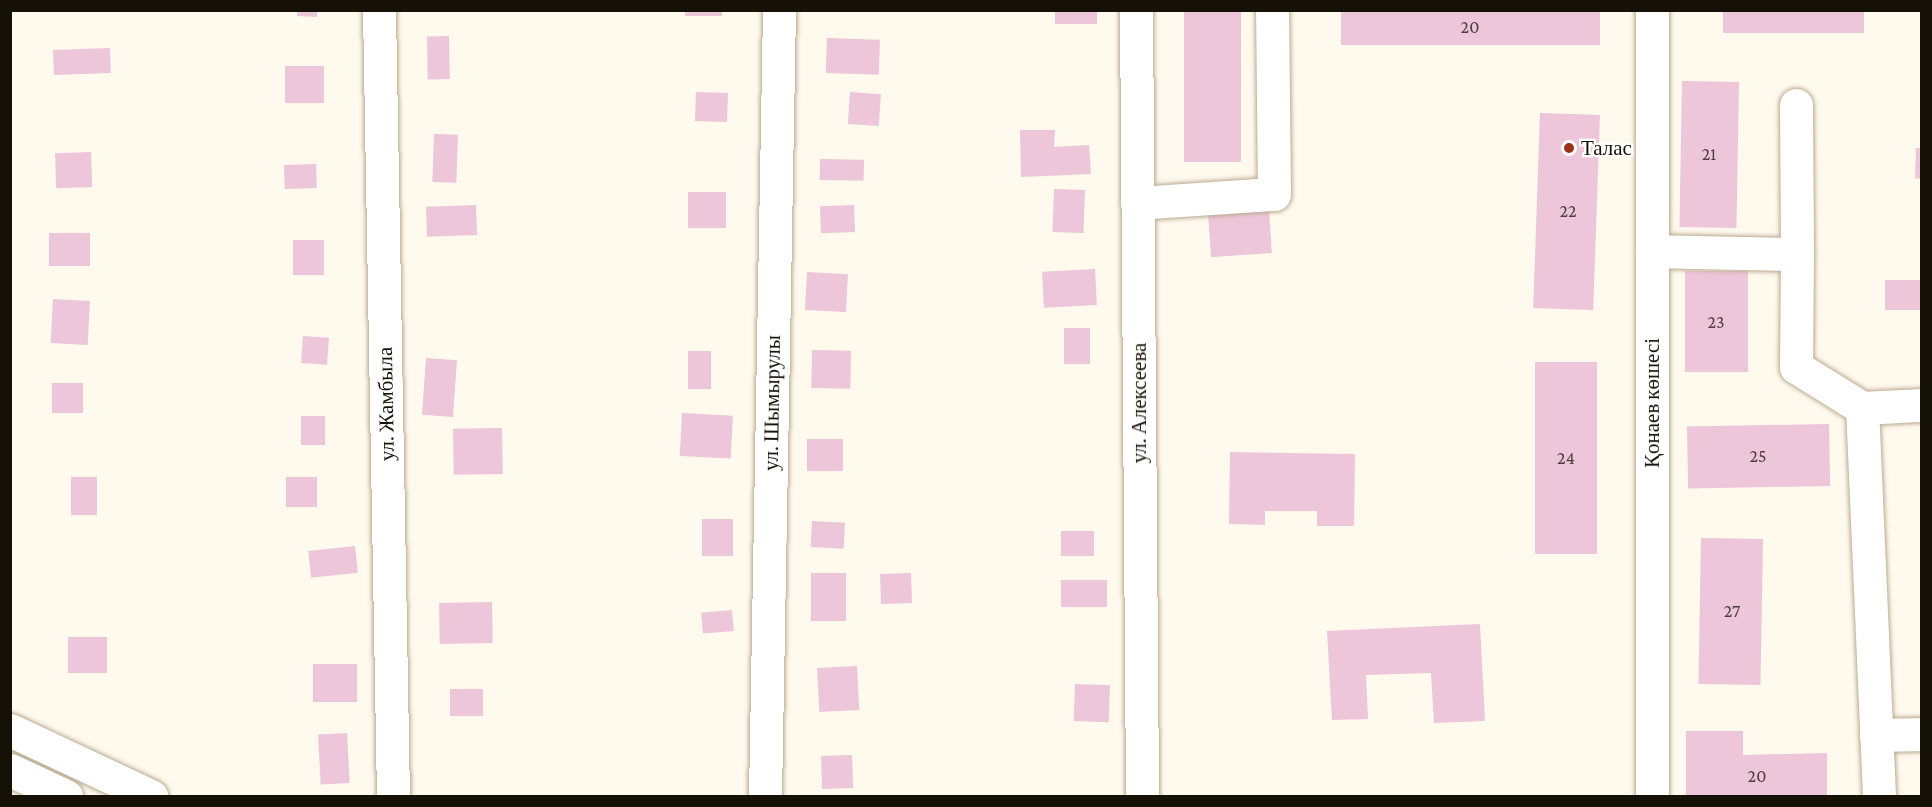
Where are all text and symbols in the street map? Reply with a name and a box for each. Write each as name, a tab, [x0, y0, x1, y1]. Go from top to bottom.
house number: 20	[1461, 16, 1479, 38]
place label: Талас	[1581, 135, 1632, 161]
marker: Талас	[1562, 141, 1576, 155]
house number: 21	[1702, 143, 1716, 165]
house number: 22	[1559, 200, 1577, 222]
house number: 23	[1707, 311, 1725, 333]
street label: ул. Шымырулы	[758, 335, 786, 471]
street label: Қонаев көшесі	[1639, 338, 1665, 468]
street label: ул. Алексеева	[1126, 343, 1152, 463]
street label: ул. Жамбыла	[372, 347, 400, 461]
house number: 25	[1749, 445, 1767, 467]
house number: 24	[1557, 447, 1575, 469]
house number: 27	[1724, 600, 1740, 622]
house number: 20	[1748, 765, 1766, 787]

